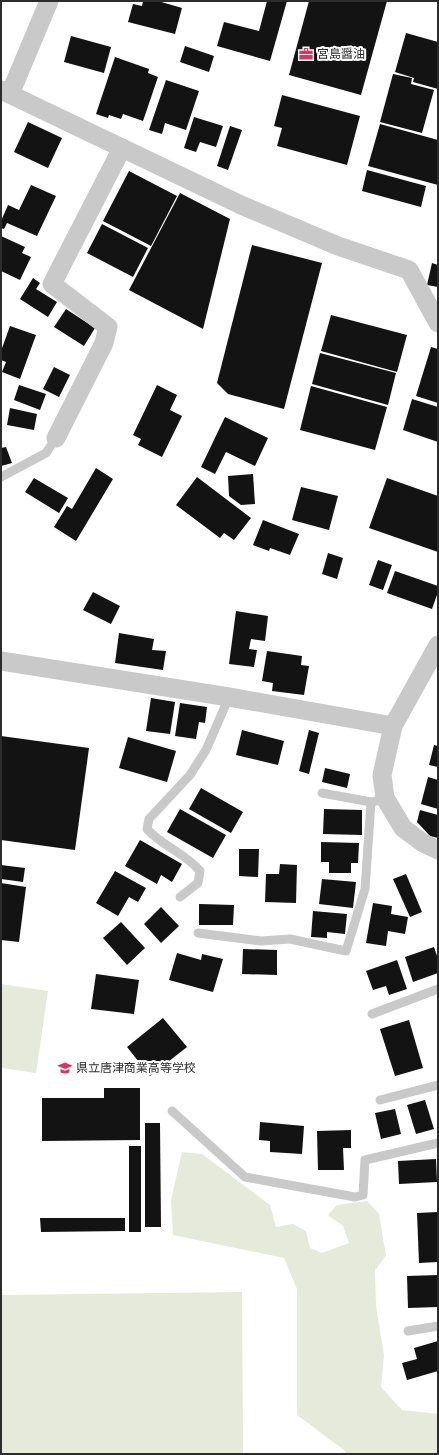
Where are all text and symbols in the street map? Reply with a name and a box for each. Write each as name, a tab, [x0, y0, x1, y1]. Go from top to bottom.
office icon: 宮島醤油	[298, 46, 314, 62]
place label: 宮島醤油	[317, 46, 365, 62]
school or university icon: 県立唐津商業高等学校	[57, 1060, 73, 1076]
place label: 県立唐津商業高等学校	[76, 1060, 196, 1076]

